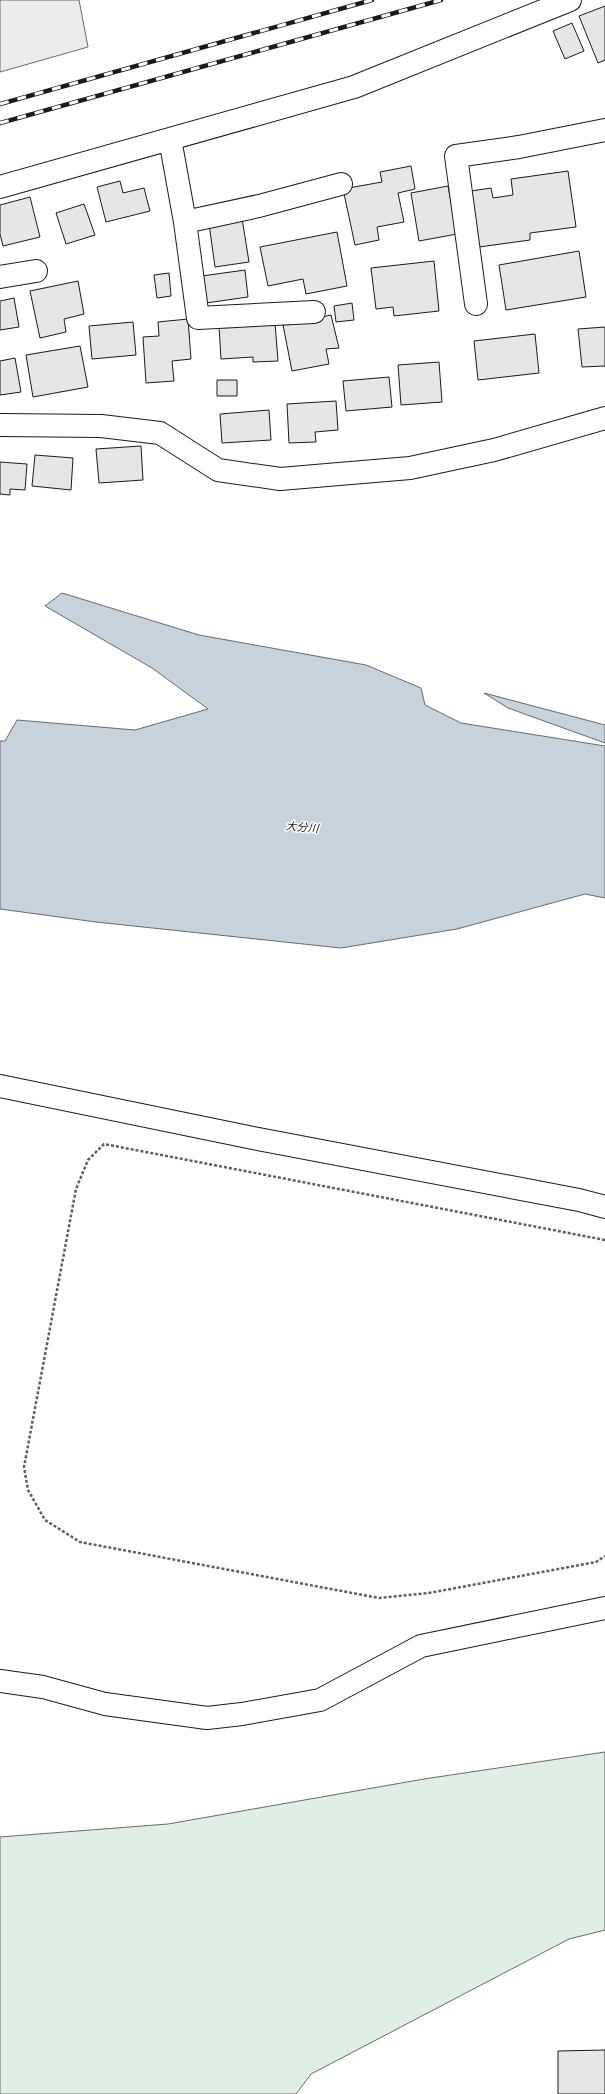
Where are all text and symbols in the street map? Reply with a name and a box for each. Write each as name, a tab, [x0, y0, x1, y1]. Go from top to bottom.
water label: 大分川	[285, 819, 320, 836]

